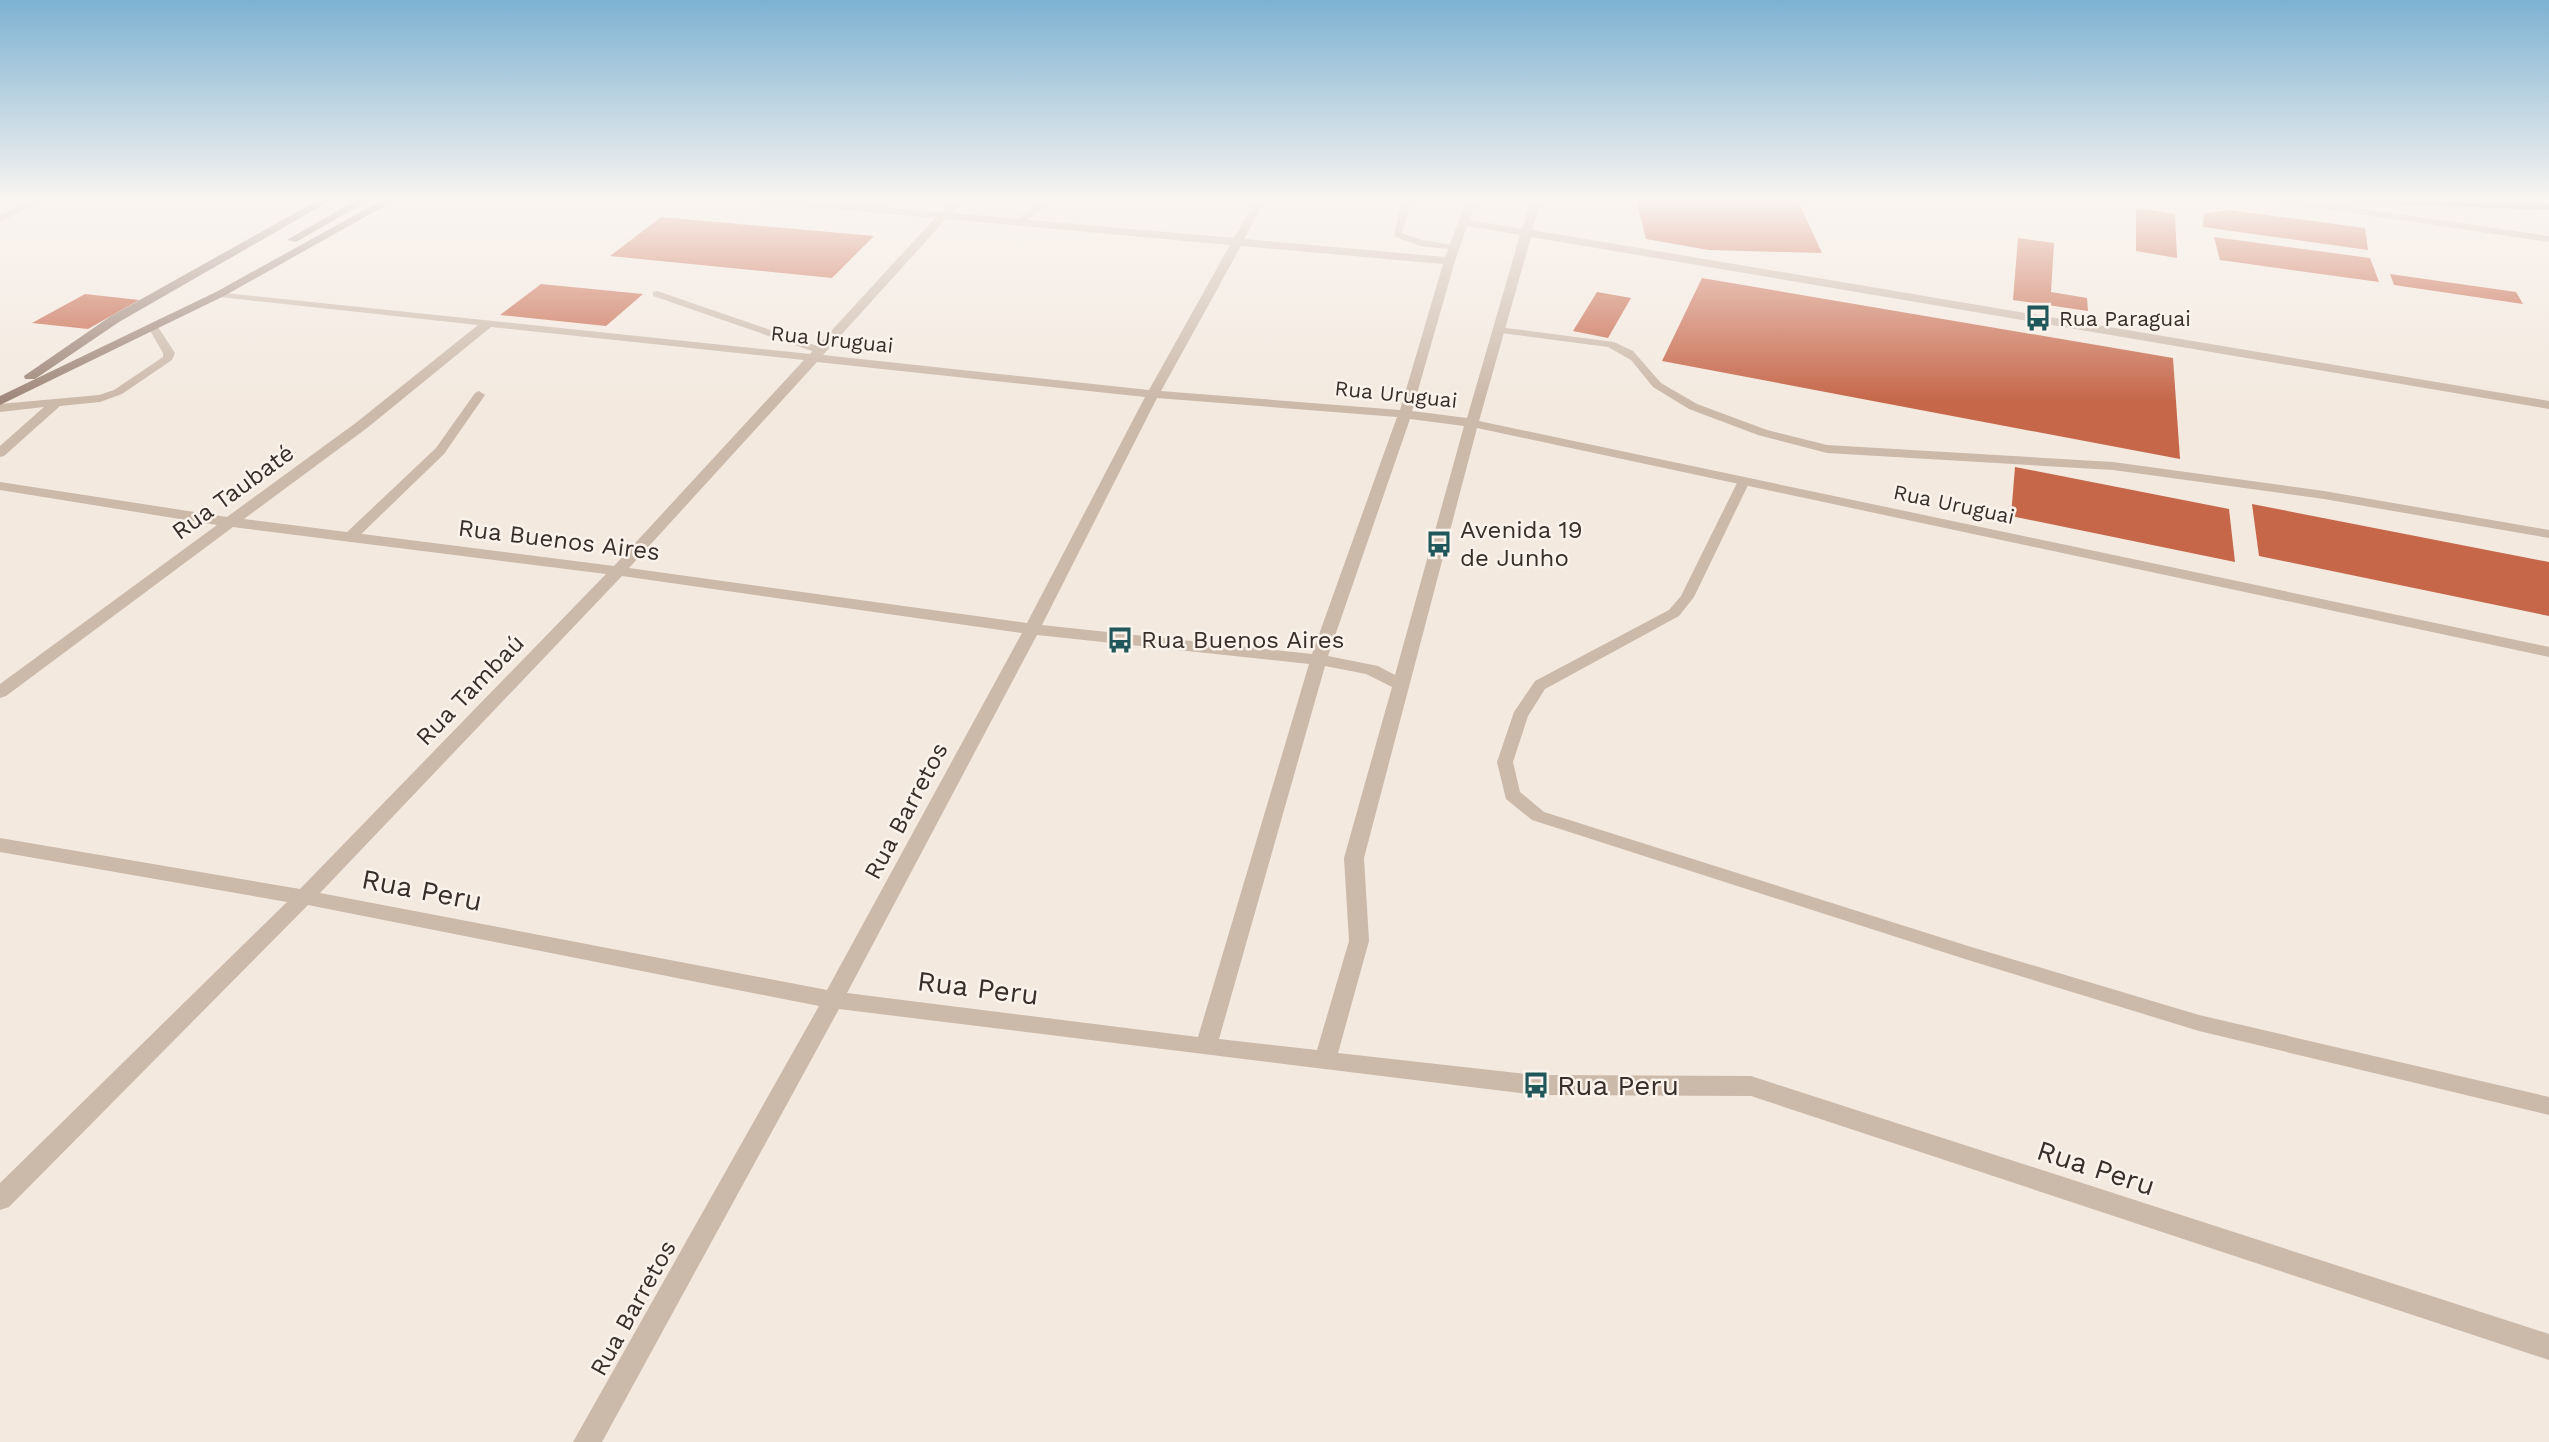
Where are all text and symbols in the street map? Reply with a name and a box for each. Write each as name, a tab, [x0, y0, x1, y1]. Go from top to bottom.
bus stop icon: Rua Paraguai	[2023, 303, 2053, 333]
place label: Rua Paraguai	[2059, 306, 2191, 331]
street label: Rua Uruguai	[769, 320, 895, 358]
street label: Rua Uruguai	[1333, 375, 1459, 413]
street label: Rua Taubaté	[167, 438, 299, 546]
street label: Rua Uruguai	[1891, 479, 2017, 529]
street label: Rua Buenos Aires	[456, 514, 662, 566]
place label: Avenida 19 de Junho	[1460, 516, 1583, 572]
bus stop icon: Avenida 19 de Junho	[1424, 529, 1454, 559]
bus stop icon: Rua Buenos Aires	[1105, 625, 1135, 655]
place label: Rua Buenos Aires	[1141, 626, 1344, 654]
street label: Rua Tambaú	[410, 629, 530, 751]
street label: Rua Barretos	[858, 738, 954, 884]
street label: Rua Peru	[359, 862, 485, 918]
street label: Rua Peru	[915, 964, 1041, 1012]
place label: Rua Peru	[1557, 1069, 1679, 1102]
bus stop icon: Rua Peru	[1521, 1070, 1551, 1100]
street label: Rua Peru	[2033, 1133, 2159, 1203]
street label: Rua Barretos	[584, 1235, 682, 1381]

